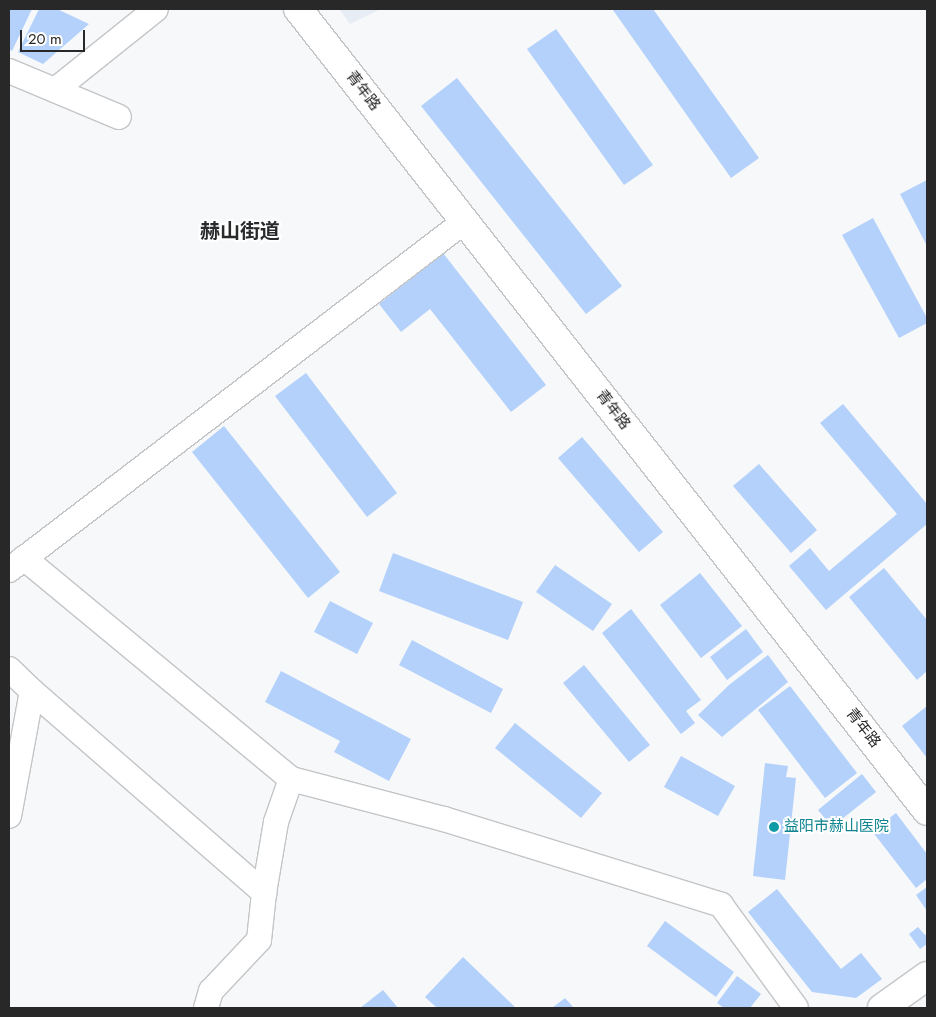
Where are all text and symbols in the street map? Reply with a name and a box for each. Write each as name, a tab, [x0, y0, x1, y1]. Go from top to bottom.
scale bar	[22, 20, 88, 52]
text: 20 m	[28, 28, 62, 50]
street label: 青年路	[342, 68, 384, 114]
district label: 赫山街道	[200, 219, 280, 243]
street label: 青年路	[592, 387, 634, 433]
street label: 青年路	[842, 705, 884, 751]
place label: 益阳市赫山医院	[784, 818, 889, 836]
marker: 益阳市赫山医院	[768, 821, 780, 833]

